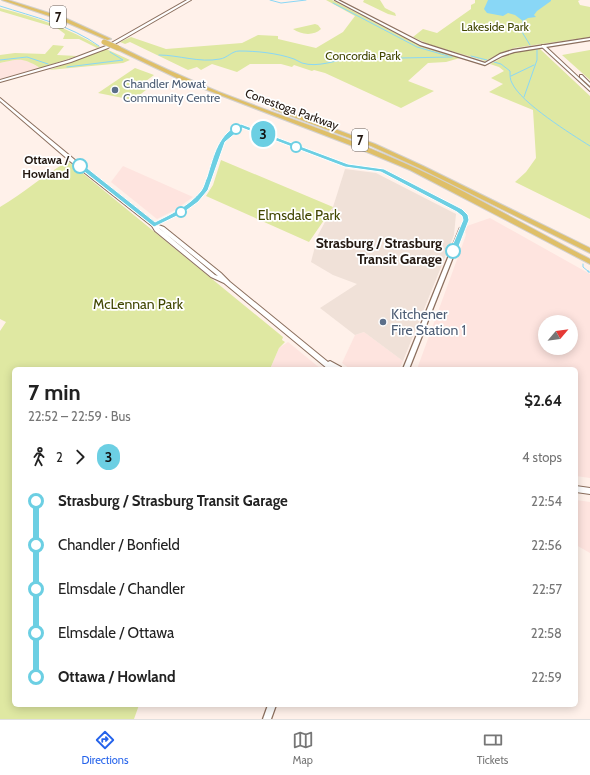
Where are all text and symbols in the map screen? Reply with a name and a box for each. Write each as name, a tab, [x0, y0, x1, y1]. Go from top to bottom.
road number: 7	[50, 6, 66, 28]
park label: Lakeside Park	[461, 19, 529, 34]
park label: Concordia Park	[325, 48, 401, 63]
place label: Chandler Mowat Community Centre	[123, 76, 220, 105]
marker: Chandler Mowat Community Centre	[110, 85, 120, 95]
street label: Conestoga Parkway	[243, 85, 341, 133]
line badge: 3	[250, 121, 276, 147]
unlabelled marker	[230, 123, 242, 135]
text: 3	[259, 125, 267, 143]
road number: 7	[352, 129, 368, 151]
unlabelled marker	[290, 141, 302, 153]
place label: Ottawa / Howland	[22, 152, 70, 181]
marker: Ottawa / Howland	[72, 158, 88, 174]
unlabelled marker	[175, 206, 187, 218]
park label: Elmsdale Park	[258, 206, 341, 224]
place label: Strasburg / Strasburg Transit Garage	[316, 234, 442, 268]
marker: Strasburg / Strasburg Transit Garage	[445, 243, 461, 259]
park label: McLennan Park	[93, 295, 184, 313]
place label: Kitchener Fire Station 1	[391, 305, 466, 339]
north arrow	[538, 315, 578, 355]
map controls	[538, 315, 578, 355]
marker: Kitchener Fire Station 1	[378, 317, 388, 327]
text: 7 min	[28, 379, 81, 406]
text: $2.64	[524, 392, 562, 410]
text: 22:52 – 22:59 · Bus	[28, 408, 131, 424]
icon: walk	[28, 446, 50, 468]
icon: forward	[69, 446, 91, 468]
text: 3	[105, 448, 112, 466]
text: 2	[56, 449, 63, 465]
text: 4 stops	[522, 449, 562, 465]
text: Strasburg / Strasburg Transit Garage	[58, 492, 288, 510]
text: 22:54	[531, 493, 562, 509]
text: Chandler / Bonfield	[58, 536, 180, 554]
text: 22:56	[531, 537, 562, 553]
text: Elmsdale / Chandler	[58, 580, 185, 598]
text: 22:57	[532, 581, 562, 597]
text: Elmsdale / Ottawa	[58, 624, 174, 642]
text: 22:58	[531, 625, 562, 641]
text: Ottawa / Howland	[58, 668, 176, 686]
text: 22:59	[531, 669, 562, 685]
tab: Directions	[82, 729, 129, 767]
tab: Map	[292, 729, 314, 767]
tab: Tickets	[477, 729, 508, 767]

